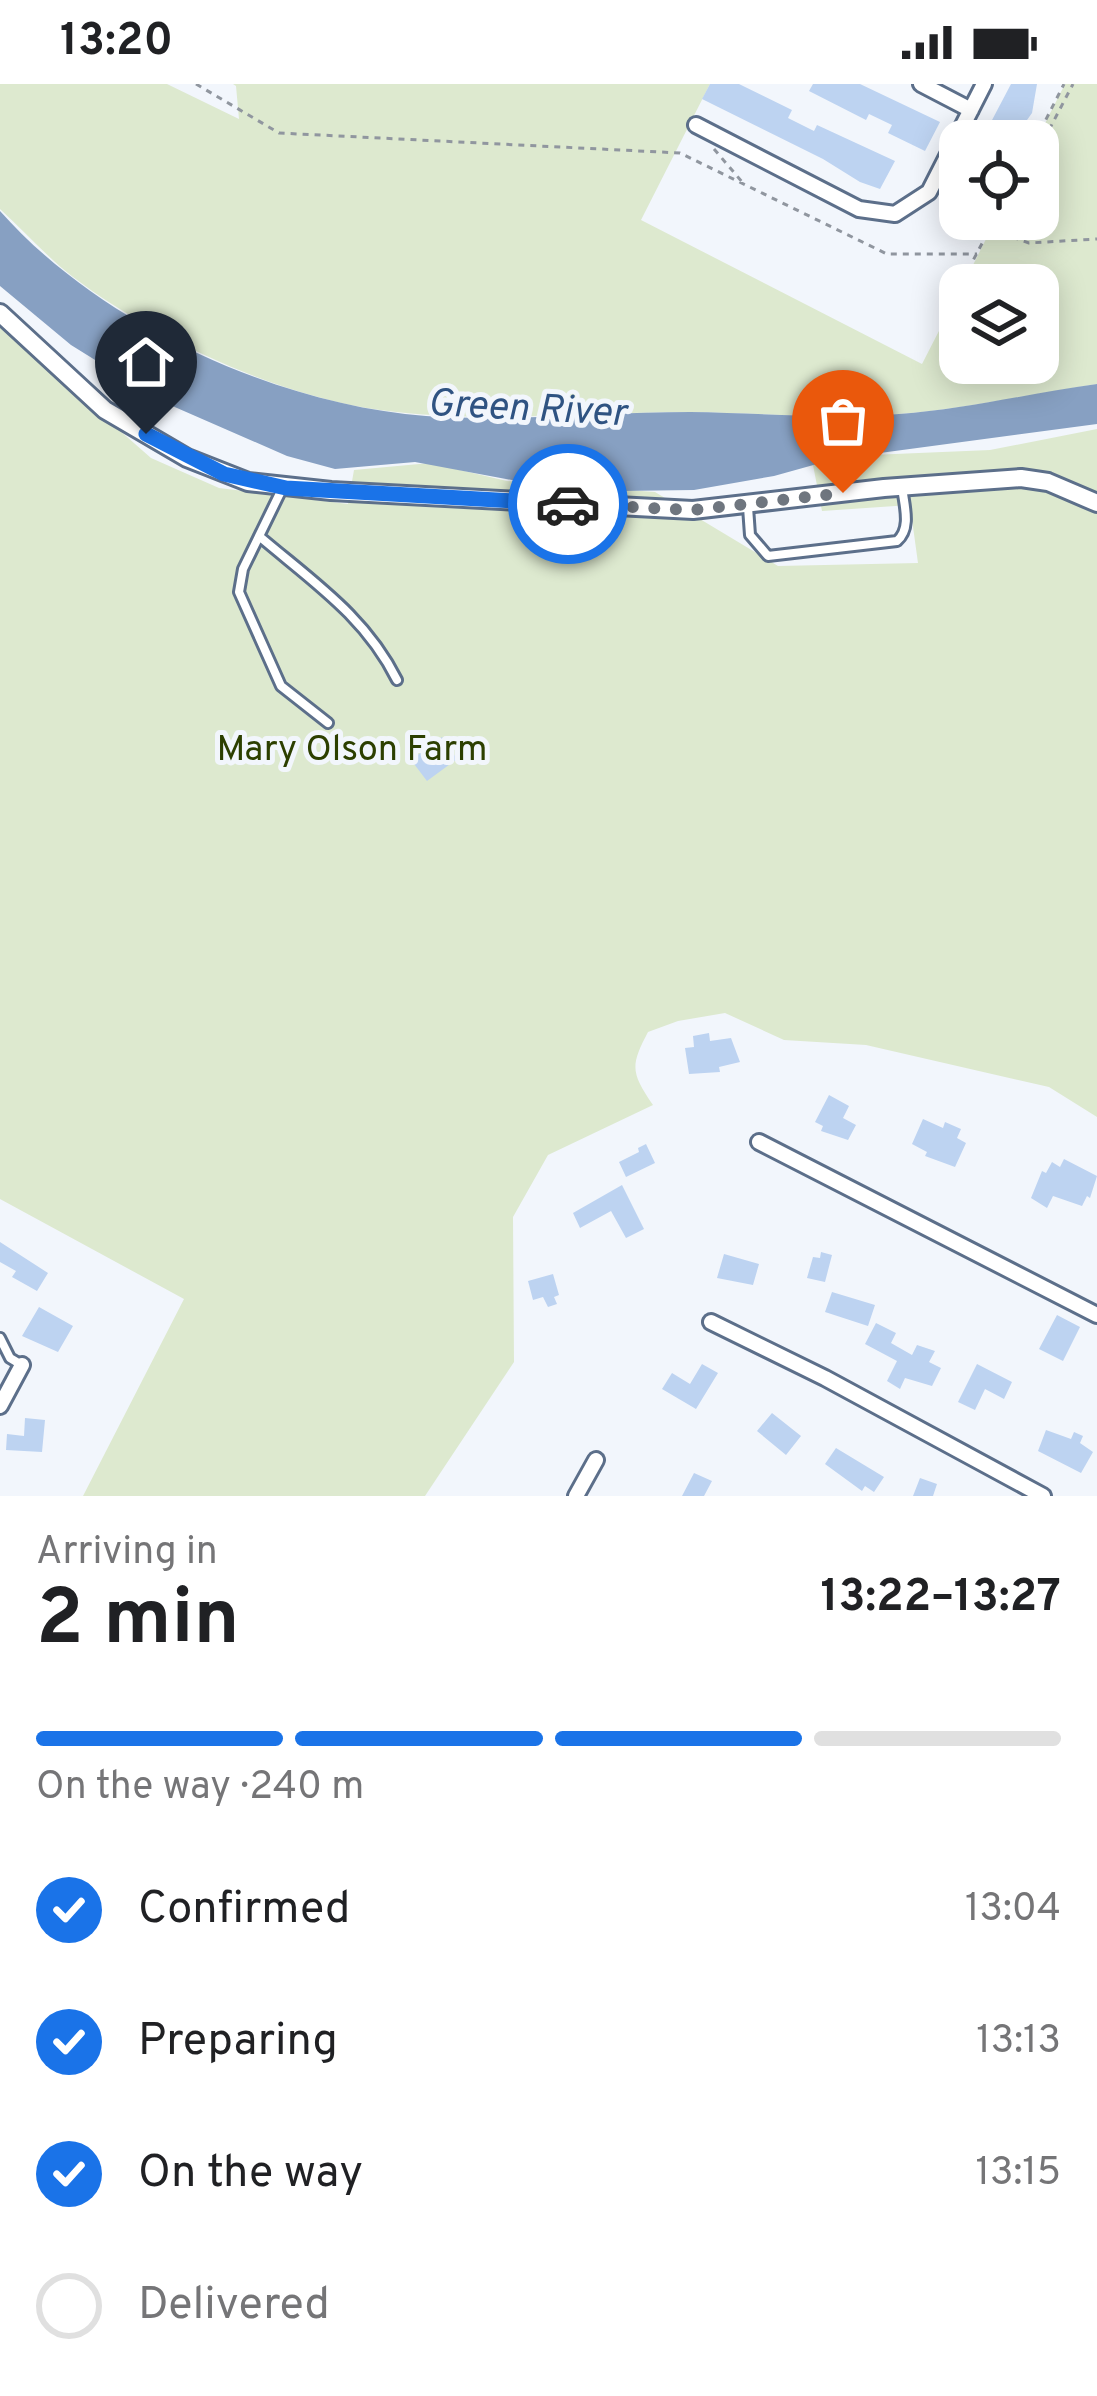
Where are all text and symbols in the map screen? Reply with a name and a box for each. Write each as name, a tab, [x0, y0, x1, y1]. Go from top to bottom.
text: 13:20	[60, 14, 173, 71]
map controls	[939, 120, 1059, 384]
button: locate	[939, 120, 1059, 240]
button: layers	[939, 264, 1059, 384]
pin	[95, 311, 197, 434]
icon: home	[113, 329, 179, 395]
pin	[792, 370, 894, 493]
water label: Green River	[426, 381, 630, 440]
icon: bag	[810, 388, 876, 454]
courier	[508, 444, 628, 564]
icon: car	[535, 471, 601, 537]
park label: Mary Olson Farm	[216, 728, 488, 774]
text: Arriving in	[36, 1529, 218, 1578]
text: 13:22–13:27	[820, 1570, 1061, 1627]
text: 2 min	[36, 1573, 240, 1672]
text: On the way · 240 m	[36, 1764, 364, 1813]
icon: check	[36, 1877, 102, 1943]
text: Confirmed	[138, 1882, 350, 1939]
text: 13:04	[965, 1886, 1061, 1935]
icon: check	[36, 2009, 102, 2075]
text: Preparing	[138, 2014, 338, 2071]
text: 13:13	[976, 2018, 1061, 2067]
icon: check	[36, 2141, 102, 2207]
text: On the way	[138, 2146, 363, 2203]
text: 13:15	[975, 2150, 1061, 2199]
text: Delivered	[138, 2278, 330, 2335]

